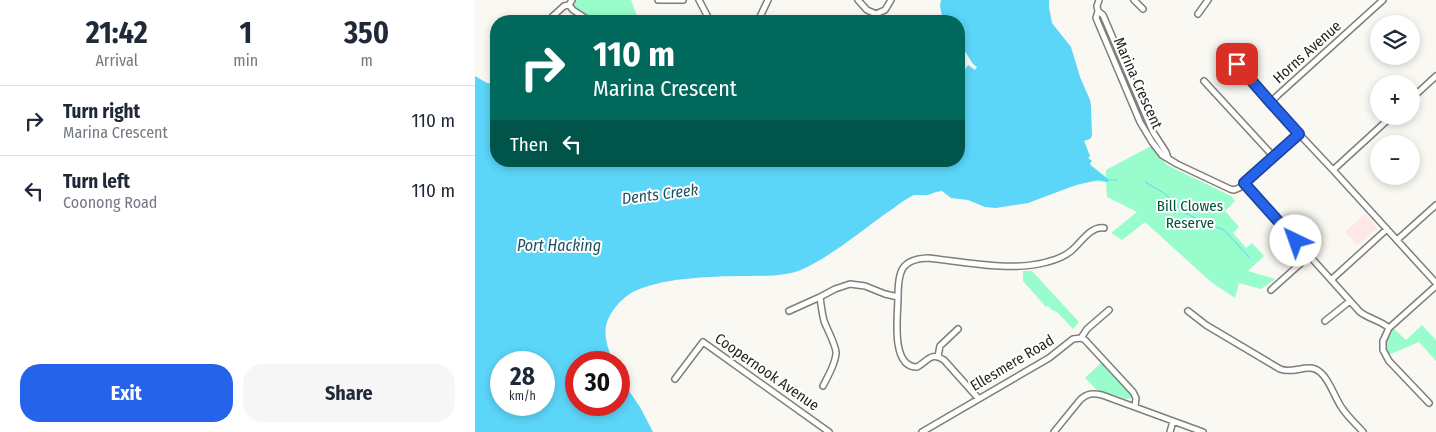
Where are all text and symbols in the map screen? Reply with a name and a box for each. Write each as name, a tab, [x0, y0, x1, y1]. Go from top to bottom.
text: 21:42	[86, 15, 148, 51]
text: 1	[239, 15, 252, 51]
text: 350	[344, 15, 389, 51]
map controls	[1370, 15, 1420, 185]
button: layers	[1370, 15, 1420, 65]
street label: Horns Avenue	[1269, 17, 1345, 87]
text: 110 m	[593, 33, 675, 75]
street label: Marina Crescent	[1110, 34, 1166, 132]
icon: right	[510, 35, 575, 100]
pin	[1216, 43, 1258, 85]
icon: arrive	[1223, 50, 1251, 78]
text: Arrival	[95, 51, 138, 70]
text: min	[233, 51, 258, 70]
text: m	[360, 51, 373, 70]
text: Marina Crescent	[593, 75, 737, 102]
button: +	[1370, 75, 1420, 125]
text: Turn right	[63, 100, 140, 123]
icon: right	[20, 107, 48, 135]
text: 110 m	[411, 109, 455, 132]
text: Marina Crescent	[63, 123, 168, 142]
icon: left	[558, 130, 586, 158]
text: Then	[510, 133, 548, 156]
button: −	[1370, 135, 1420, 185]
text: Turn left	[63, 170, 130, 193]
icon: left	[20, 177, 48, 205]
text: 110 m	[411, 179, 455, 202]
water label: Dents Creek	[621, 180, 699, 208]
text: Coonong Road	[63, 193, 157, 212]
park label: Bill Clowes Reserve	[1157, 197, 1223, 232]
position arrow	[1269, 214, 1321, 266]
water label: Port Hacking	[517, 236, 601, 255]
street label: Coopernook Avenue	[711, 329, 823, 415]
street label: Ellesmere Road	[967, 331, 1057, 395]
speed limit sign: 30	[565, 351, 630, 416]
text: 28	[510, 362, 535, 392]
button: Exit	[20, 364, 233, 422]
button: Share	[243, 364, 455, 422]
text: km/h	[509, 389, 536, 403]

